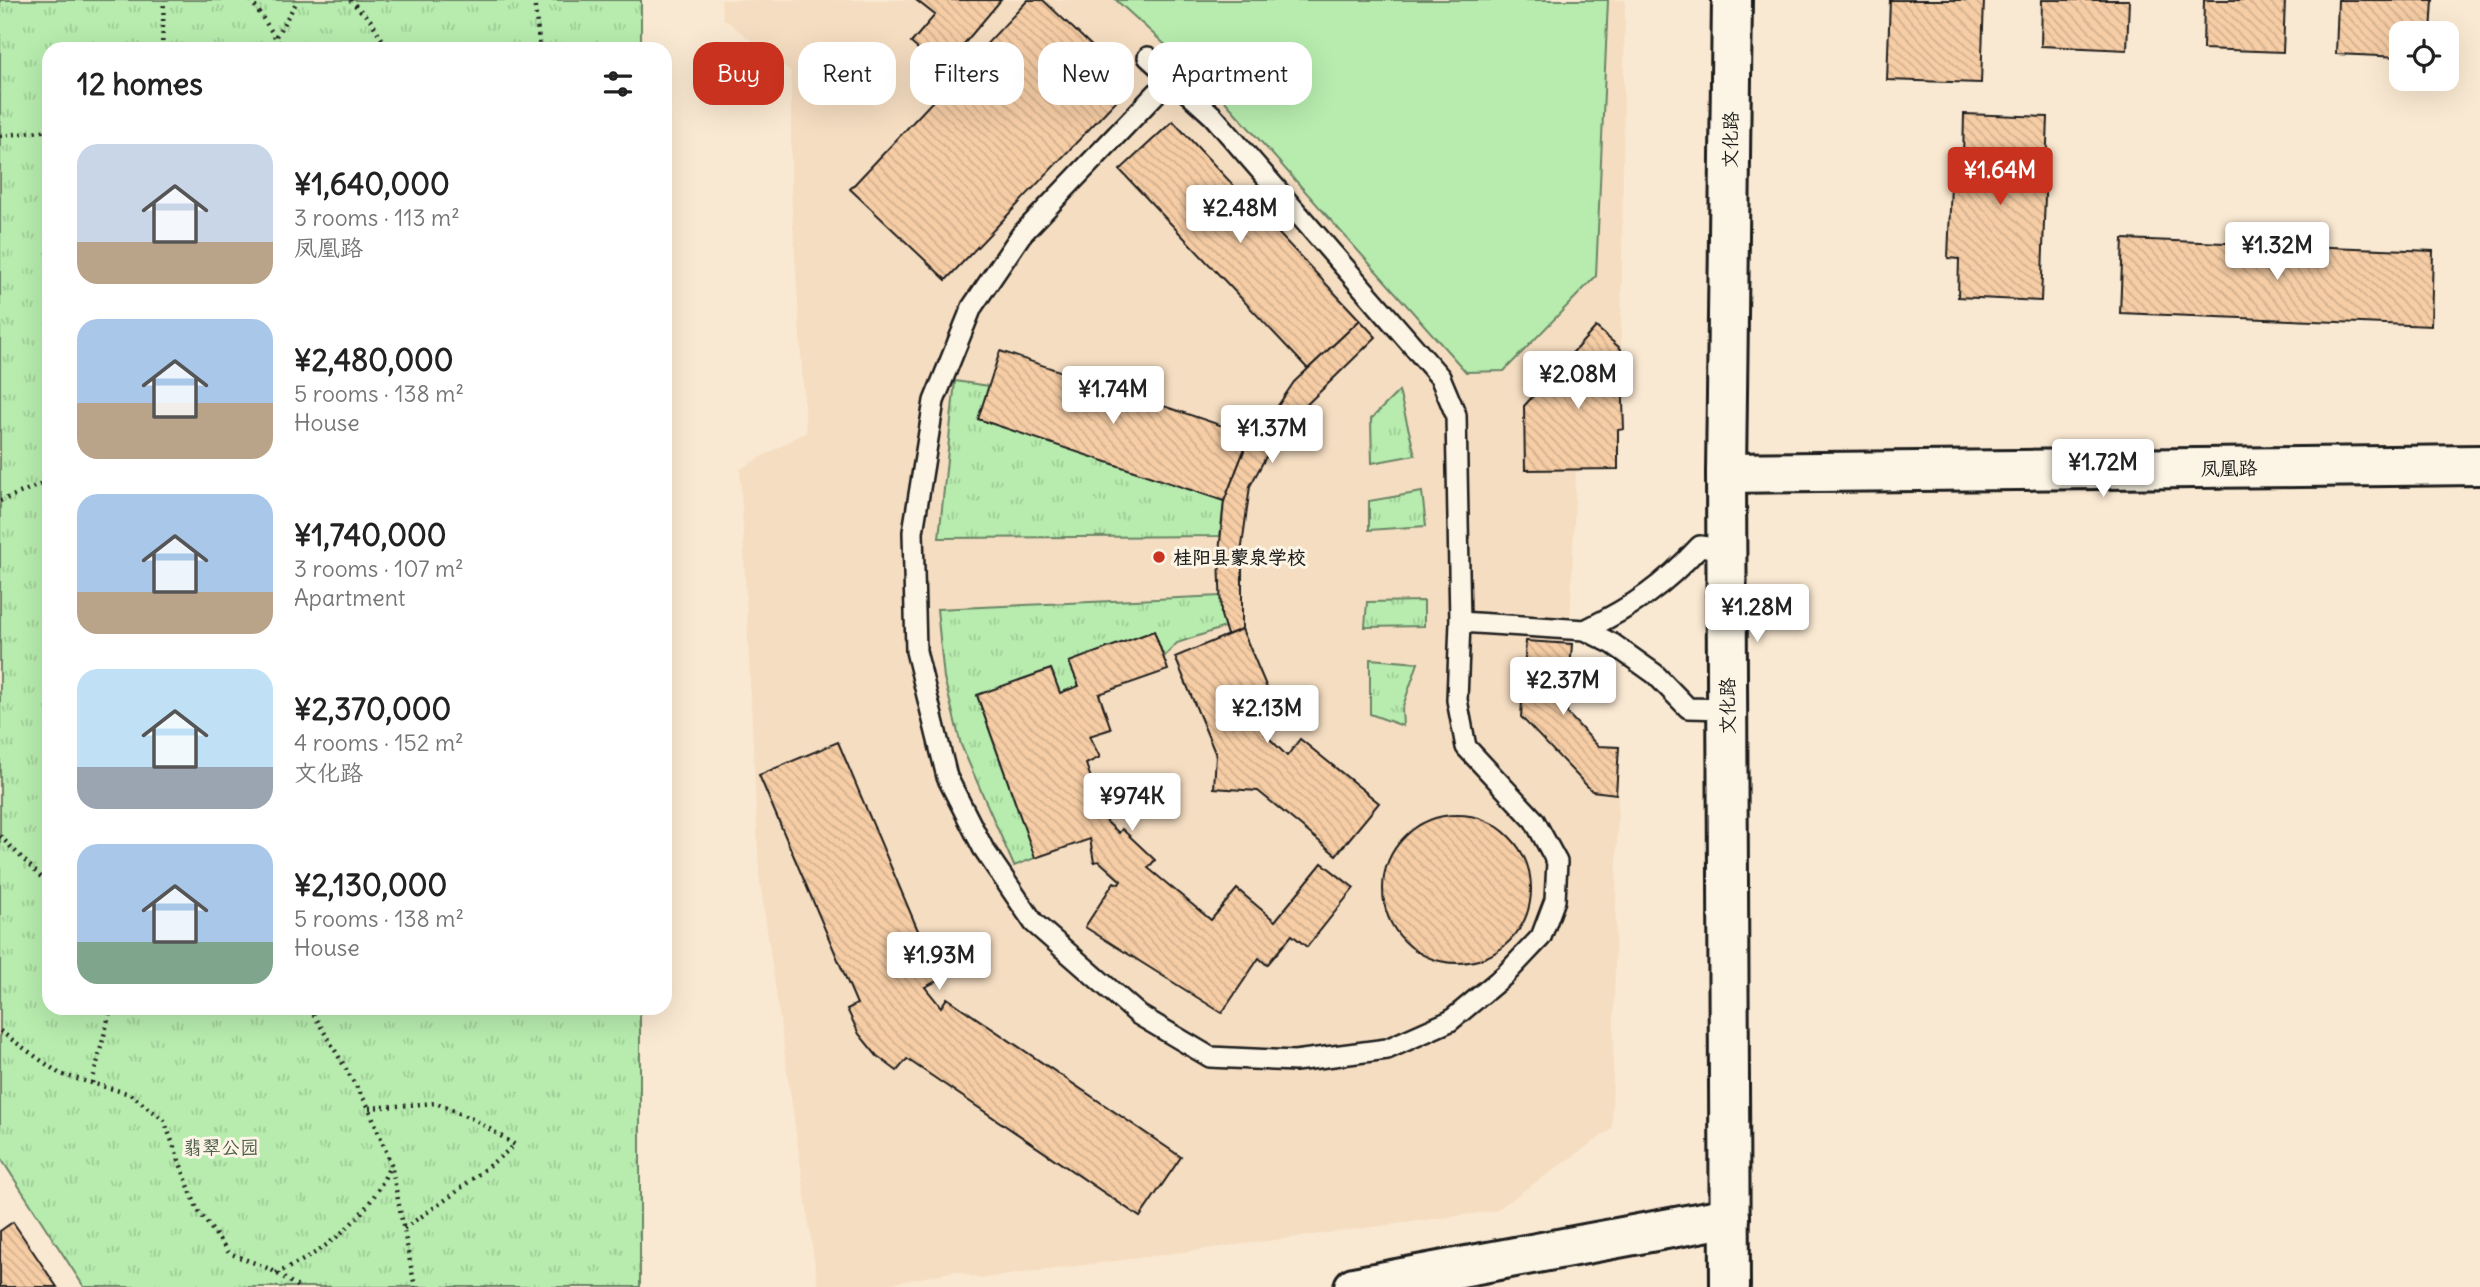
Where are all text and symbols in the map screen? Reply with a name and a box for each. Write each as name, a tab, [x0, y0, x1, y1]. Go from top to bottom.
map controls	[2389, 21, 2459, 91]
button: locate	[2389, 21, 2459, 91]
chip: Buy	[693, 42, 784, 105]
chip: Rent	[798, 42, 896, 105]
chip: Filters	[910, 42, 1024, 105]
chip: New	[1038, 42, 1134, 105]
chip: Apartment	[1148, 42, 1312, 105]
text: 12 homes	[77, 65, 203, 103]
icon: filters	[599, 65, 637, 103]
street label: 文化路	[1718, 111, 1742, 169]
pin: ¥1.64M	[1943, 148, 2057, 207]
text: ¥1.64M	[1964, 155, 2036, 184]
text: ¥1,640,000	[294, 165, 450, 203]
icon: home	[133, 172, 217, 256]
pin: ¥2.48M	[1183, 186, 1297, 245]
text: ¥2.48M	[1202, 193, 1278, 222]
text: 3 rooms · 113 m²	[294, 203, 460, 232]
pin: ¥1.32M	[2220, 222, 2334, 282]
text: ¥1.32M	[2241, 230, 2313, 259]
text: 凤凰路	[294, 233, 363, 262]
text: ¥2,480,000	[294, 341, 454, 379]
icon: home	[133, 347, 217, 431]
pin: ¥2.08M	[1521, 352, 1635, 411]
text: ¥2.08M	[1539, 359, 1617, 388]
pin: ¥1.74M	[1056, 366, 1170, 426]
text: ¥1.74M	[1078, 374, 1148, 403]
text: 5 rooms · 138 m²	[294, 379, 464, 408]
pin: ¥1.37M	[1215, 406, 1329, 465]
text: House	[294, 408, 360, 437]
text: ¥1.37M	[1237, 413, 1307, 442]
pin: ¥1.72M	[2046, 440, 2160, 499]
text: ¥1.72M	[2068, 447, 2138, 476]
street label: 凤凰路	[2200, 456, 2258, 480]
text: ¥1,740,000	[294, 516, 446, 554]
icon: home	[133, 522, 217, 606]
place label: 桂阳县蒙泉学校	[1173, 545, 1306, 569]
marker: 桂阳县蒙泉学校	[1151, 549, 1167, 565]
text: 3 rooms · 107 m²	[294, 554, 464, 583]
text: Apartment	[294, 583, 406, 612]
pin: ¥1.28M	[1700, 584, 1814, 644]
text: ¥1.28M	[1721, 592, 1793, 621]
pin: ¥2.37M	[1506, 658, 1620, 717]
text: ¥2.37M	[1526, 665, 1600, 694]
street label: 文化路	[1715, 677, 1739, 735]
pin: ¥2.13M	[1210, 686, 1324, 745]
text: ¥2,370,000	[294, 690, 451, 728]
text: ¥2.13M	[1232, 693, 1302, 722]
icon: home	[133, 697, 217, 781]
text: 4 rooms · 152 m²	[294, 728, 464, 757]
text: 文化路	[294, 758, 363, 787]
pin: ¥974K	[1083, 774, 1181, 833]
text: ¥974K	[1100, 781, 1164, 810]
text: ¥2,130,000	[294, 866, 447, 904]
icon: home	[133, 872, 217, 956]
text: 5 rooms · 138 m²	[294, 904, 464, 933]
pin: ¥1.93M	[882, 932, 996, 992]
text: House	[294, 933, 360, 962]
text: ¥1.93M	[903, 940, 975, 969]
park label: 翡翠公园	[183, 1135, 259, 1159]

